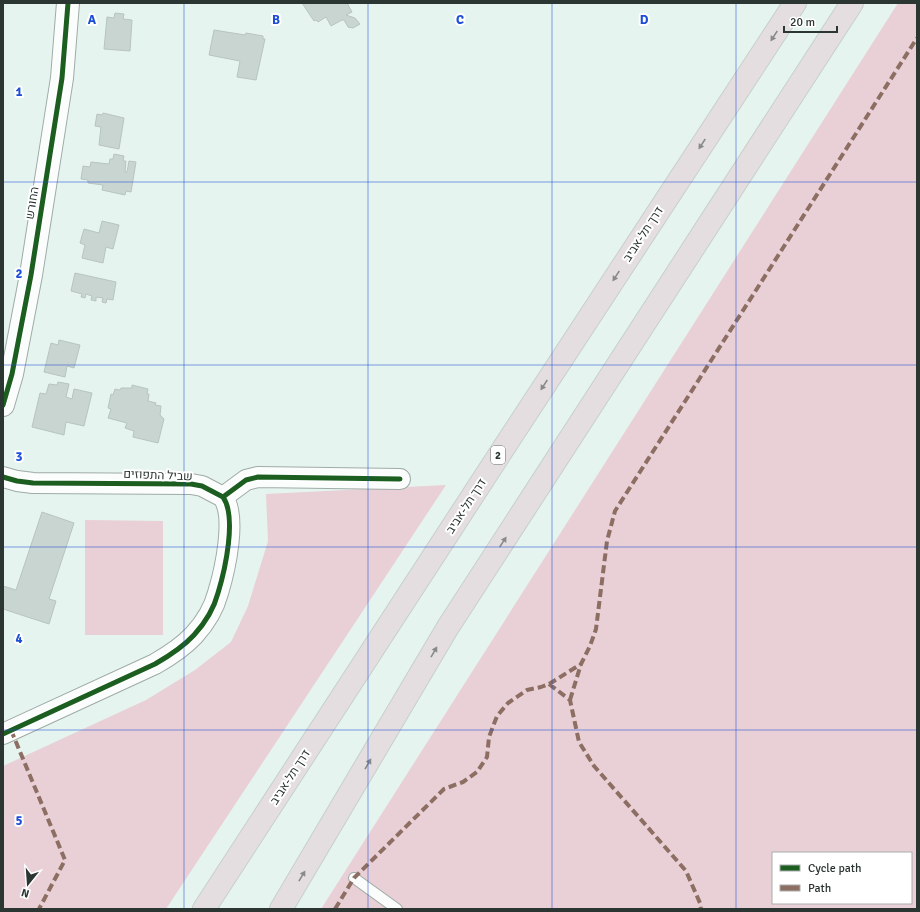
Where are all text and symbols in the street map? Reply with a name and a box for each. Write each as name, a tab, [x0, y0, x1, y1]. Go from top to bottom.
scale bar	[784, 8, 837, 34]
text: A	[88, 12, 97, 28]
text: B	[272, 12, 280, 28]
text: C	[456, 12, 464, 28]
text: D	[640, 12, 649, 28]
text: 20 m	[790, 15, 815, 30]
one-way arrow	[770, 30, 777, 41]
text: 1	[15, 84, 23, 100]
one-way arrow	[698, 139, 706, 149]
street label: החורש	[22, 185, 43, 221]
street label: דרך תל-אביב	[620, 204, 667, 265]
text: 2	[15, 266, 23, 282]
one-way arrow	[612, 271, 619, 282]
one-way arrow	[540, 380, 548, 390]
road number: 2	[491, 446, 505, 464]
text: 3	[15, 449, 23, 465]
street label: שביל התפוזים	[123, 467, 193, 484]
street label: דרך תל-אביב	[443, 476, 490, 537]
one-way arrow	[499, 537, 507, 547]
text: 4	[15, 631, 23, 647]
one-way arrow	[430, 646, 437, 658]
street label: דרך תל-אביב	[267, 747, 314, 808]
one-way arrow	[364, 758, 371, 770]
text: 5	[15, 813, 23, 829]
legend	[772, 852, 912, 904]
text: Cycle path	[808, 861, 861, 876]
north arrow	[8, 864, 48, 904]
one-way arrow	[298, 870, 305, 882]
text: Path	[808, 881, 831, 896]
text: N	[20, 886, 31, 900]

